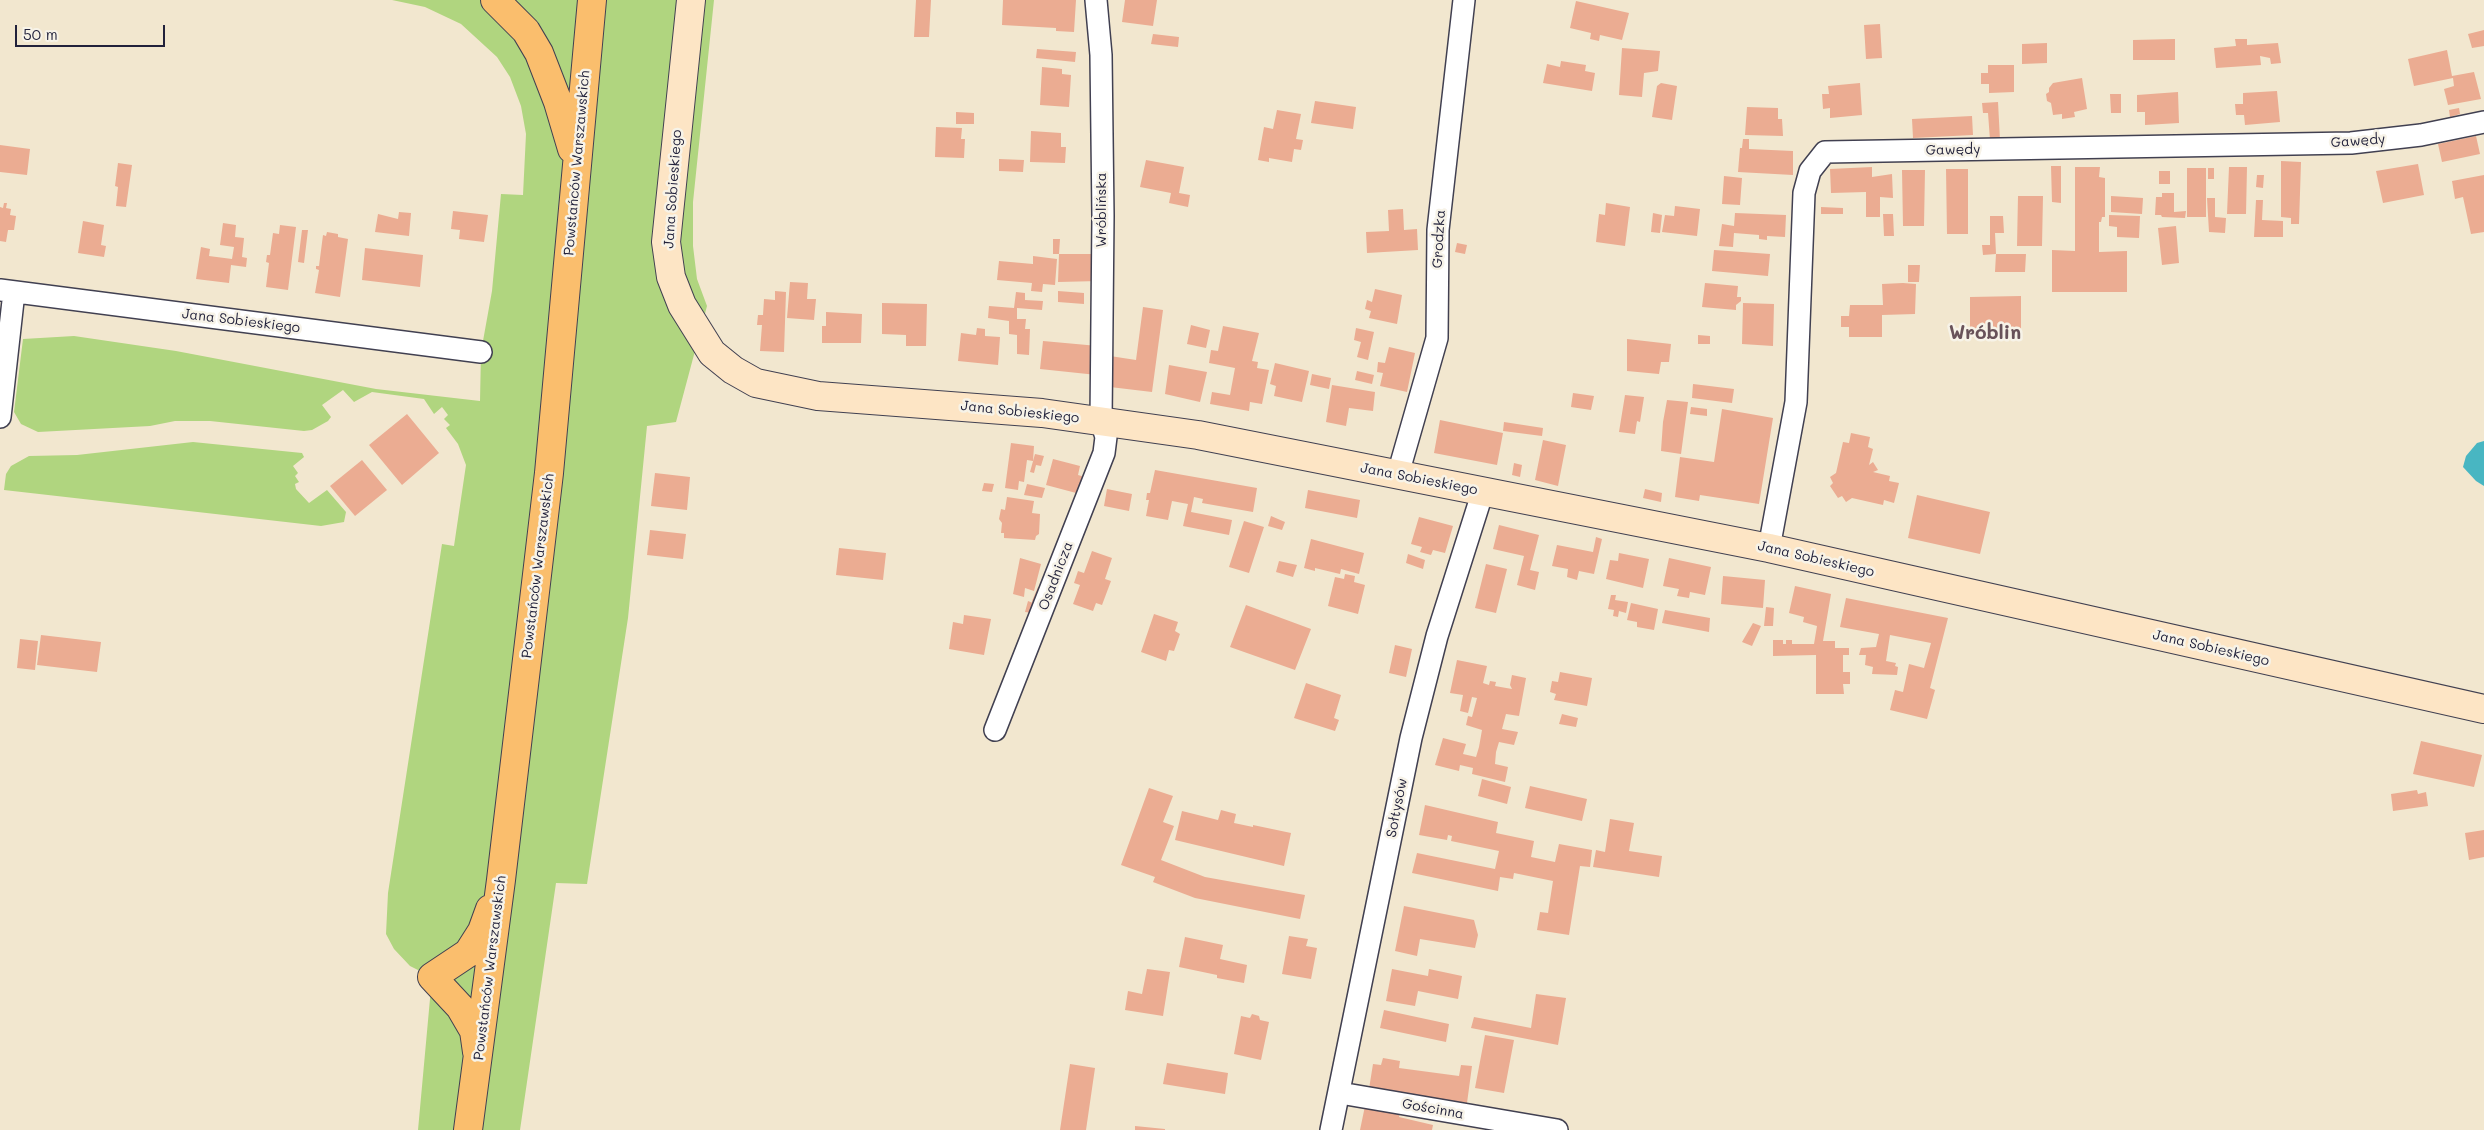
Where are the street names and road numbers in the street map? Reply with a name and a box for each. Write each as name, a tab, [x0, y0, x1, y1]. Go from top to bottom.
street label: Powstańców Warszawskich	[561, 70, 593, 256]
street label: Jana Sobieskiego	[660, 129, 686, 249]
street label: Gawędy	[2330, 131, 2386, 151]
street label: Gawędy	[1925, 141, 1981, 159]
street label: Wróblińska	[1094, 172, 1110, 248]
street label: Grodzka	[1429, 209, 1449, 269]
street label: Jana Sobieskiego	[181, 305, 301, 337]
street label: Jana Sobieskiego	[960, 397, 1080, 427]
street label: Jana Sobieskiego	[1359, 459, 1479, 499]
street label: Powstańców Warszawskich	[518, 473, 558, 659]
street label: Jana Sobieskiego	[1756, 537, 1876, 581]
street label: Osadnicza	[1035, 539, 1077, 613]
street label: Jana Sobieskiego	[2151, 626, 2271, 670]
street label: Sołtysów	[1383, 777, 1411, 839]
street label: Powstańców Warszawskich	[470, 875, 510, 1061]
street label: Gościnna	[1401, 1095, 1465, 1123]

